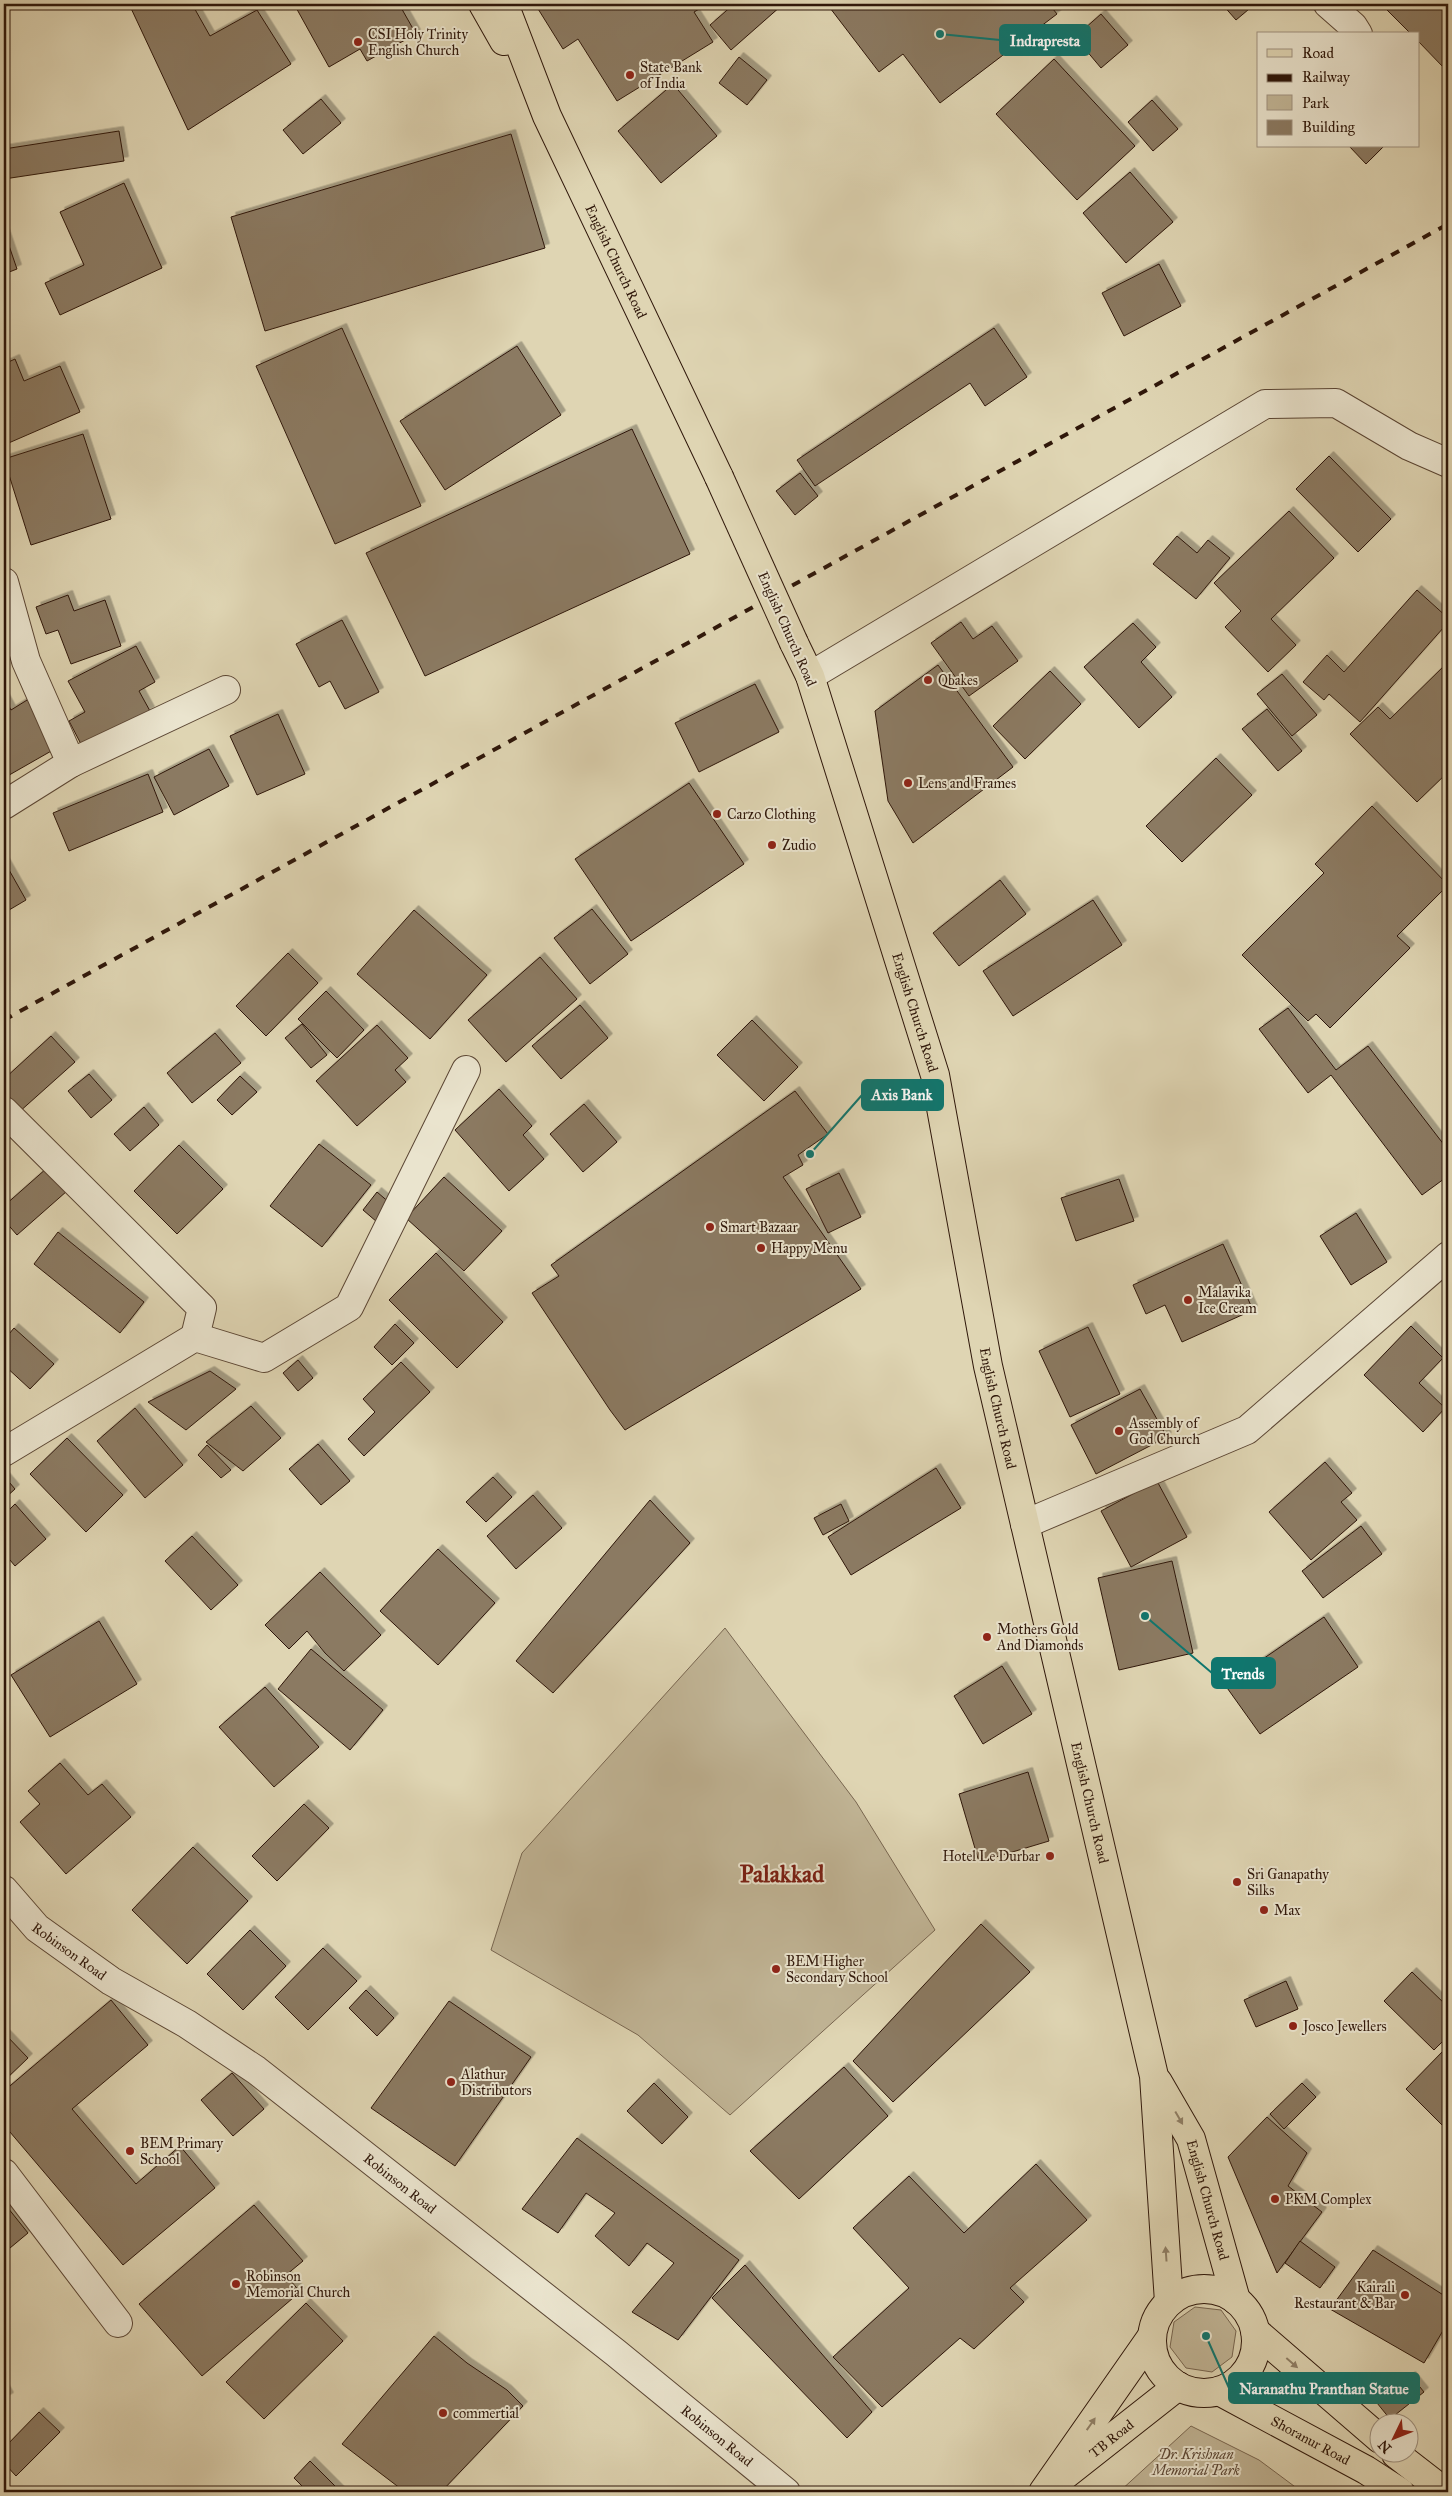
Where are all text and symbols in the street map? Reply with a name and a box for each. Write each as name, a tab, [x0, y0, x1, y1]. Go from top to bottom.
callout: Indrapresta	[1000, 25, 1090, 55]
place label: CSI Holy Trinity English Church	[368, 26, 468, 59]
text: Indrapresta	[1010, 32, 1081, 51]
legend	[1257, 32, 1420, 148]
marker: CSI Holy Trinity English Church	[352, 36, 364, 48]
text: Road	[1302, 44, 1334, 62]
place label: State Bank of India	[640, 59, 702, 92]
text: Railway	[1302, 68, 1351, 86]
marker: State Bank of India	[624, 69, 636, 81]
text: Park	[1302, 94, 1329, 112]
text: Building	[1302, 118, 1356, 136]
street label: English Church Road	[582, 202, 651, 321]
street label: English Church Road	[754, 569, 820, 689]
place label: Qbakes	[938, 672, 978, 689]
marker: Qbakes	[922, 674, 934, 686]
place label: Lens and Frames	[918, 775, 1016, 792]
marker: Lens and Frames	[902, 777, 914, 789]
place label: Carzo Clothing	[727, 806, 816, 823]
marker: Carzo Clothing	[711, 808, 723, 820]
place label: Zudio	[782, 837, 816, 854]
marker: Zudio	[766, 839, 778, 851]
street label: English Church Road	[889, 950, 942, 1074]
callout: Axis Bank	[862, 1080, 943, 1110]
text: Axis Bank	[871, 1086, 933, 1104]
place label: Smart Bazaar	[720, 1219, 798, 1236]
marker: Smart Bazaar	[704, 1221, 716, 1233]
place label: Happy Menu	[771, 1240, 848, 1257]
marker: Happy Menu	[755, 1242, 767, 1254]
place label: Malavika Ice Cream	[1198, 1284, 1257, 1317]
marker: Malavika Ice Cream	[1182, 1294, 1194, 1306]
street label: English Church Road	[976, 1346, 1020, 1471]
place label: Assembly of God Church	[1128, 1415, 1200, 1448]
marker: Assembly of God Church	[1113, 1425, 1125, 1437]
place label: Mothers Gold And Diamonds	[996, 1621, 1083, 1654]
marker: Mothers Gold And Diamonds	[981, 1631, 993, 1643]
callout: Trends	[1212, 1658, 1275, 1688]
text: Trends	[1221, 1665, 1265, 1683]
street label: English Church Road	[1068, 1740, 1113, 1865]
place label: Hotel Le Durbar	[942, 1848, 1041, 1865]
marker: Hotel Le Durbar	[1044, 1850, 1056, 1862]
district label: Palakkad	[740, 1859, 825, 1889]
place label: Sri Ganapathy Silks	[1247, 1866, 1329, 1899]
marker: Sri Ganapathy Silks	[1231, 1876, 1243, 1888]
place label: Max	[1274, 1902, 1301, 1919]
marker: Max	[1258, 1904, 1270, 1916]
street label: Robinson Road	[29, 1919, 110, 1984]
place label: BEM Higher Secondary School	[786, 1953, 888, 1986]
marker: BEM Higher Secondary School	[770, 1963, 782, 1975]
place label: Josco Jewellers	[1301, 2018, 1387, 2036]
marker: Josco Jewellers	[1287, 2020, 1299, 2032]
place label: Alathur Distributors	[460, 2066, 532, 2099]
marker: Alathur Distributors	[445, 2076, 457, 2088]
one-way arrow	[1175, 2111, 1183, 2126]
place label: BEM Primary School	[140, 2135, 224, 2168]
street label: English Church Road	[1183, 2138, 1233, 2262]
marker: BEM Primary School	[124, 2145, 136, 2157]
street label: Robinson Road	[360, 2150, 440, 2217]
place label: PKM Complex	[1285, 2191, 1372, 2208]
marker: PKM Complex	[1269, 2193, 1281, 2205]
one-way arrow	[1161, 2245, 1169, 2261]
place label: Robinson Memorial Church	[246, 2268, 351, 2301]
marker: Robinson Memorial Church	[230, 2278, 242, 2290]
place label: Kairali Restaurant & Bar	[1294, 2279, 1396, 2312]
marker: Kairali Restaurant & Bar	[1399, 2289, 1411, 2301]
one-way arrow	[1285, 2357, 1298, 2368]
callout: Naranathu Pranthan Statue	[1229, 2373, 1419, 2403]
text: Naranathu Pranthan Statue	[1239, 2380, 1410, 2398]
street label: Robinson Road	[678, 2401, 756, 2470]
place label: commertial	[453, 2405, 519, 2422]
marker: commertial	[437, 2407, 449, 2419]
street label: Shoranur Road	[1268, 2412, 1353, 2468]
north arrow	[1370, 2414, 1420, 2464]
street label: TB Road	[1086, 2416, 1137, 2461]
one-way arrow	[1086, 2417, 1096, 2430]
text: N	[1375, 2436, 1395, 2457]
park label: Dr. Krishnan Memorial Park	[1150, 2446, 1241, 2479]

